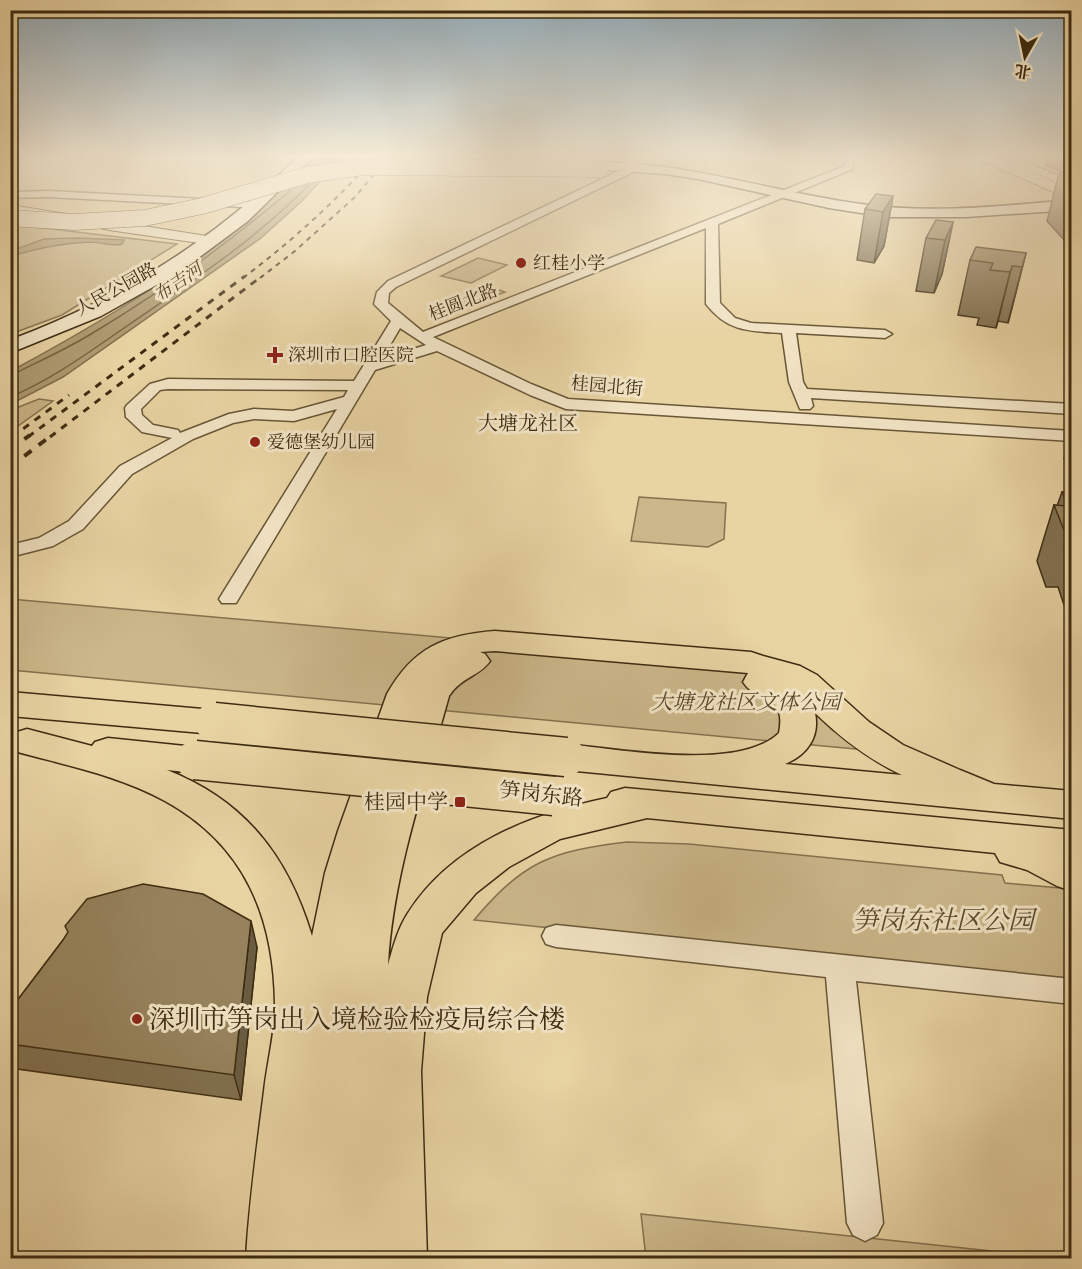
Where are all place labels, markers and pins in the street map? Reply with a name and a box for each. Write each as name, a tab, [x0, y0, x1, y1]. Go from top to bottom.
place label: 红桂小学	[533, 252, 605, 278]
marker: 红桂小学	[514, 256, 528, 270]
place label: 深圳市口腔医院	[288, 344, 414, 370]
marker: 深圳市口腔医院	[266, 346, 284, 364]
place label: 爱德堡幼儿园	[267, 431, 375, 457]
marker: 爱德堡幼儿园	[248, 435, 262, 449]
place label: 桂园中学	[364, 789, 448, 819]
marker: 桂园中学	[453, 795, 467, 809]
place label: 深圳市笋岗出入境检验检疫局综合楼	[149, 1003, 565, 1040]
marker: 深圳市笋岗出入境检验检疫局综合楼	[130, 1012, 144, 1026]

